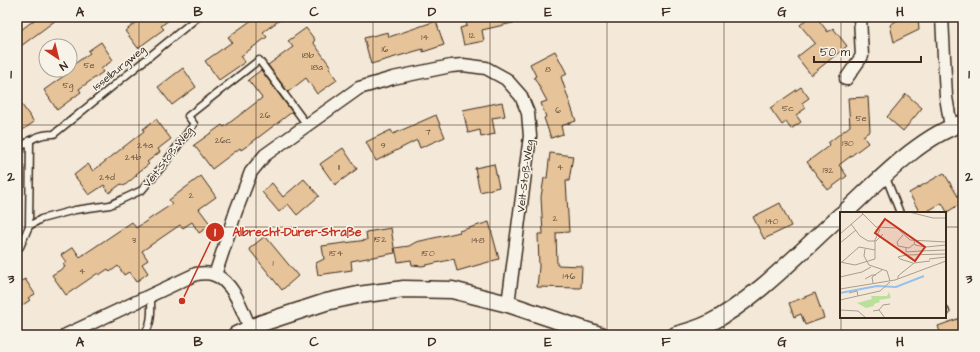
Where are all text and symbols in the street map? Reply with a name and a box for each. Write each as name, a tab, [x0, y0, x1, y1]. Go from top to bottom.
text: A	[76, 3, 85, 21]
text: B	[193, 3, 203, 21]
text: C	[309, 3, 319, 21]
text: D	[428, 3, 437, 21]
text: E	[544, 3, 552, 21]
text: F	[661, 3, 671, 21]
text: G	[777, 3, 787, 21]
text: H	[896, 3, 904, 21]
house number: 12	[469, 29, 476, 42]
house number: 14	[421, 31, 429, 44]
north arrow	[38, 38, 78, 78]
scale bar	[814, 38, 921, 64]
street label: Isselburgweg	[89, 42, 150, 95]
house number: 16	[382, 43, 389, 56]
text: 50 m	[820, 44, 851, 61]
house number: 18b	[302, 49, 314, 62]
text: N	[56, 58, 71, 74]
house number: 5e	[83, 59, 95, 72]
house number: 18a	[311, 61, 323, 74]
house number: 8	[545, 63, 551, 76]
text: 1	[10, 65, 12, 83]
text: 1	[968, 65, 970, 83]
house number: 5g	[62, 79, 74, 92]
house number: 5c	[782, 102, 794, 115]
house number: 6	[555, 104, 561, 117]
house number: 26	[260, 109, 271, 122]
house number: 5e	[855, 112, 867, 125]
street label: Veit-Stoß-Weg	[140, 123, 197, 191]
house number: 7	[425, 126, 431, 139]
house number: 26c	[215, 134, 232, 147]
house number: 130	[842, 137, 854, 150]
street label: Veit-Stoß-Weg	[513, 138, 538, 213]
house number: 24a	[137, 139, 153, 152]
house number: 9	[380, 139, 386, 152]
house number: 24b	[125, 151, 141, 164]
house number: 11	[338, 161, 340, 174]
house number: 4	[557, 161, 563, 174]
house number: 132	[823, 164, 834, 177]
text: 2	[6, 168, 15, 186]
text: 2	[964, 168, 973, 186]
house number: 24d	[99, 171, 115, 184]
house number: 2	[188, 189, 194, 202]
house number: 2	[552, 212, 558, 225]
inset map	[840, 212, 946, 318]
house number: 140	[766, 215, 779, 228]
callout: Albrecht-Dürer-Straße	[205, 220, 370, 244]
text: 1	[214, 224, 216, 241]
text: Albrecht-Dürer-Straße	[232, 224, 362, 241]
house number: 152	[374, 233, 387, 246]
house number: 3	[132, 234, 137, 247]
house number: 148	[471, 234, 485, 247]
house number: 154	[329, 247, 343, 260]
house number: 150	[421, 247, 435, 260]
house number: 1	[272, 257, 274, 270]
house number: 4	[79, 265, 85, 278]
text: 3	[7, 270, 15, 288]
house number: 146	[563, 270, 576, 283]
text: 3	[965, 270, 973, 288]
text: A	[76, 333, 85, 351]
text: B	[193, 333, 203, 351]
text: C	[309, 333, 319, 351]
text: D	[428, 333, 437, 351]
text: E	[544, 333, 552, 351]
text: F	[661, 333, 671, 351]
text: G	[777, 333, 787, 351]
text: H	[896, 333, 904, 351]

